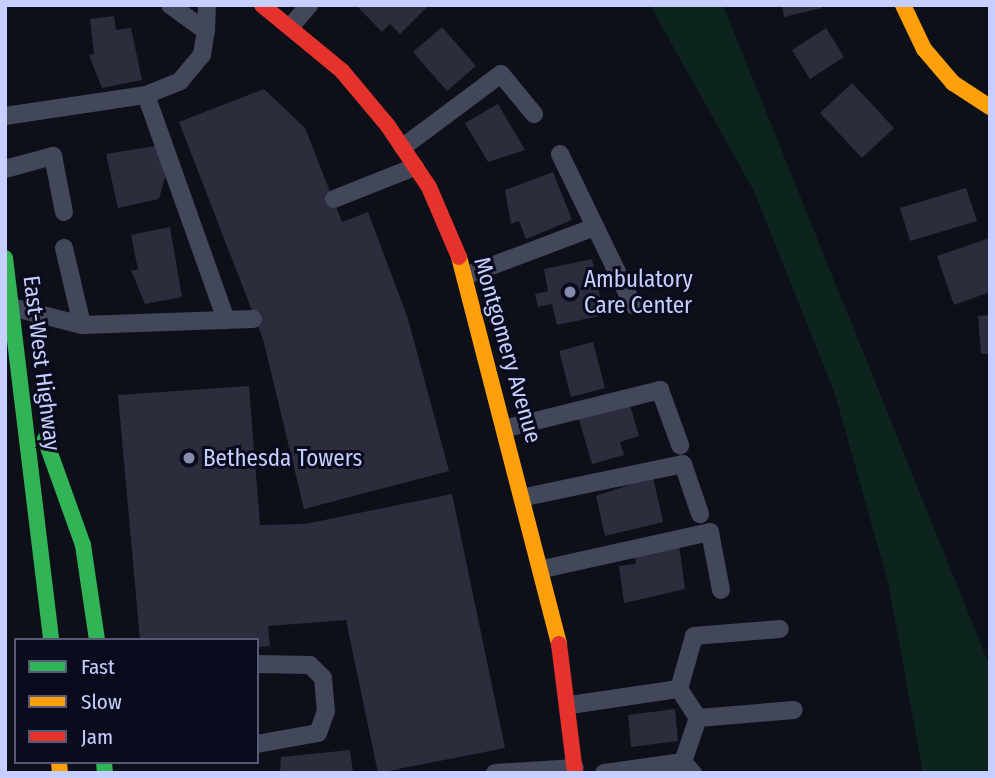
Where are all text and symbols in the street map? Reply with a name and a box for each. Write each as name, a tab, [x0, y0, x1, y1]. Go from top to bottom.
street label: Montgomery Avenue	[468, 254, 548, 446]
place label: Ambulatory Care Center	[584, 265, 693, 319]
street label: East-West Highway	[18, 274, 66, 452]
marker: Ambulatory Care Center	[562, 284, 578, 300]
place label: Bethesda Towers	[203, 444, 362, 472]
marker: Bethesda Towers	[181, 450, 197, 466]
legend	[14, 638, 259, 764]
text: Fast	[81, 654, 115, 680]
text: Slow	[81, 689, 122, 715]
text: Jam	[81, 724, 113, 750]

